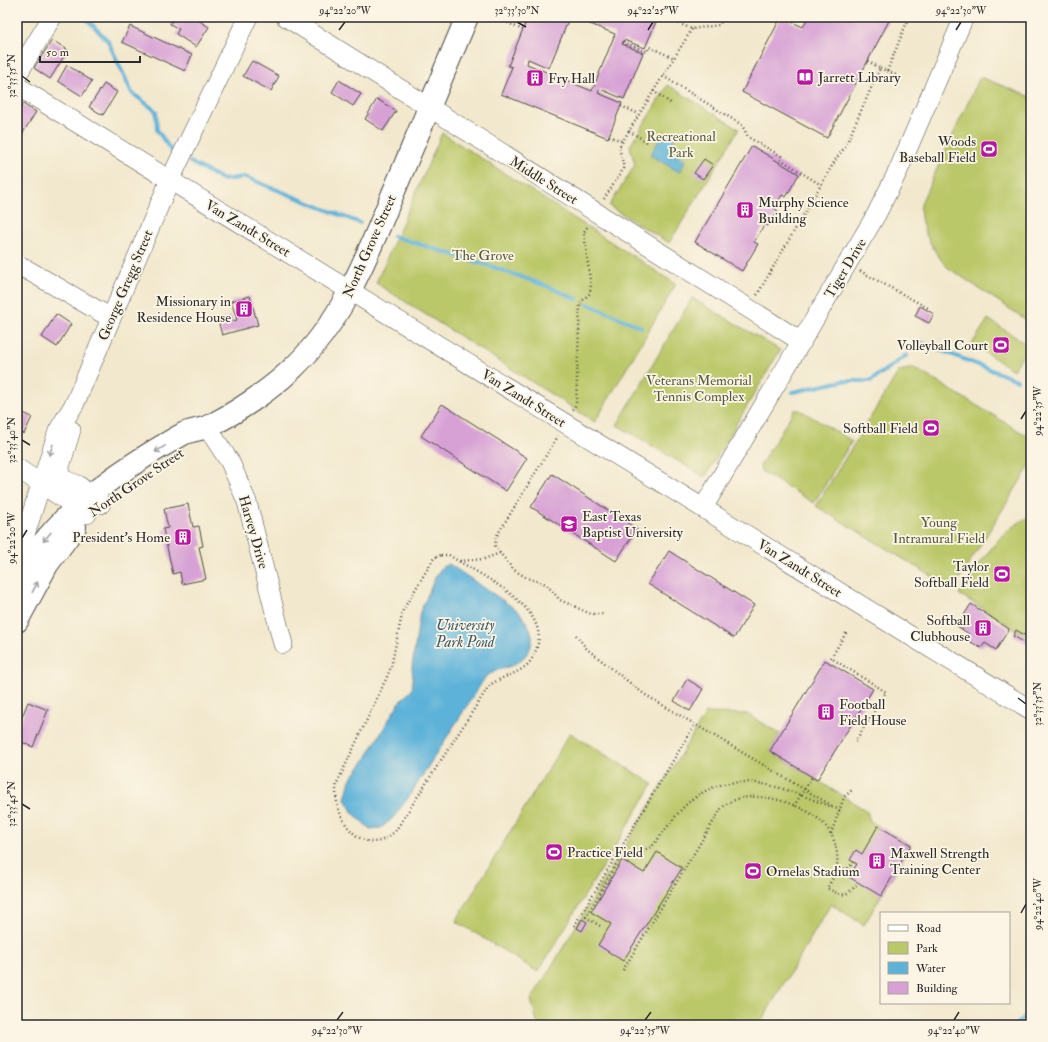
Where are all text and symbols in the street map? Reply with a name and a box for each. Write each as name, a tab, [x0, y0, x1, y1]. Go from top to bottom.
text: 94°22'20"W	[318, 5, 372, 17]
text: 32°33'30"N	[495, 5, 540, 17]
text: 94°22'25"W	[627, 5, 679, 17]
text: 94°22'30"W	[935, 5, 987, 17]
scale bar	[40, 38, 140, 64]
text: 50 m	[46, 45, 70, 60]
text: 32°33'35"N	[6, 54, 18, 98]
library icon: Jarrett Library	[795, 67, 815, 87]
building icon: Fry Hall	[525, 68, 545, 88]
place label: Jarrett Library	[817, 69, 901, 87]
place label: Fry Hall	[548, 70, 596, 88]
park label: Recreational Park	[646, 128, 716, 161]
place label: Woods Baseball Field	[899, 133, 976, 166]
sports icon: Woods Baseball Field	[979, 139, 999, 159]
street label: Middle Street	[507, 153, 581, 208]
street label: North Grove Street	[339, 192, 400, 300]
place label: Murphy Science Building	[758, 194, 849, 227]
street label: Van Zandt Street	[202, 196, 294, 261]
building icon: Murphy Science Building	[735, 200, 755, 220]
street label: George Gregg Street	[94, 227, 157, 343]
street label: Tiger Drive	[821, 235, 870, 301]
park label: The Grove	[452, 247, 514, 264]
place label: Missionary in Residence House	[136, 293, 231, 326]
building icon: Missionary in Residence House	[234, 299, 254, 319]
sports icon: Volleyball Court	[991, 335, 1011, 355]
place label: Volleyball Court	[897, 337, 988, 355]
street label: Van Zandt Street	[478, 366, 569, 431]
park label: Veterans Memorial Tennis Complex	[646, 372, 752, 406]
text: 94°22'35"W	[1032, 385, 1044, 437]
text: 32°33'40"N	[6, 417, 18, 463]
sports icon: Softball Field	[921, 418, 941, 438]
place label: Softball Field	[843, 420, 918, 437]
one-way arrow	[47, 444, 54, 457]
street label: North Grove Street	[86, 444, 187, 521]
one-way arrow	[154, 445, 166, 453]
street label: Harvey Drive	[234, 493, 272, 571]
place label: East Texas Baptist University	[582, 508, 684, 542]
text: 94°22'20"W	[6, 511, 18, 565]
school or university icon: East Texas Baptist University	[559, 514, 579, 534]
park label: Young Intramural Field	[893, 514, 985, 547]
building icon: President's Home	[173, 527, 193, 547]
place label: President's Home	[72, 529, 170, 546]
one-way arrow	[43, 532, 52, 543]
street label: Van Zandt Street	[754, 536, 845, 601]
place label: Taylor Softball Field	[914, 558, 990, 591]
sports icon: Taylor Softball Field	[992, 564, 1012, 584]
one-way arrow	[32, 581, 39, 593]
place label: Softball Clubhouse	[910, 612, 970, 645]
water label: University Park Pond	[435, 616, 496, 652]
building icon: Softball Clubhouse	[973, 618, 993, 638]
text: 32°33'35"N	[1032, 682, 1044, 726]
place label: Football Field House	[839, 696, 907, 729]
building icon: Football Field House	[816, 702, 836, 722]
text: 32°33'45"N	[6, 781, 18, 827]
sports icon: Practice Field	[544, 842, 564, 862]
place label: Practice Field	[567, 844, 643, 861]
place label: Maxwell Strength Training Center	[890, 845, 990, 878]
building icon: Maxwell Strength Training Center	[867, 851, 887, 871]
sports icon: Ornelas Stadium	[743, 861, 763, 881]
place label: Ornelas Stadium	[766, 863, 860, 880]
text: 94°22'40"W	[1032, 877, 1044, 931]
legend	[880, 912, 1010, 1004]
text: Road	[916, 921, 941, 936]
text: Park	[916, 941, 938, 956]
text: Water	[915, 961, 946, 976]
text: Building	[916, 981, 959, 996]
text: 94°22'30"W	[311, 1025, 363, 1037]
text: 94°22'35"W	[619, 1025, 671, 1037]
text: 94°22'40"W	[927, 1025, 981, 1037]

